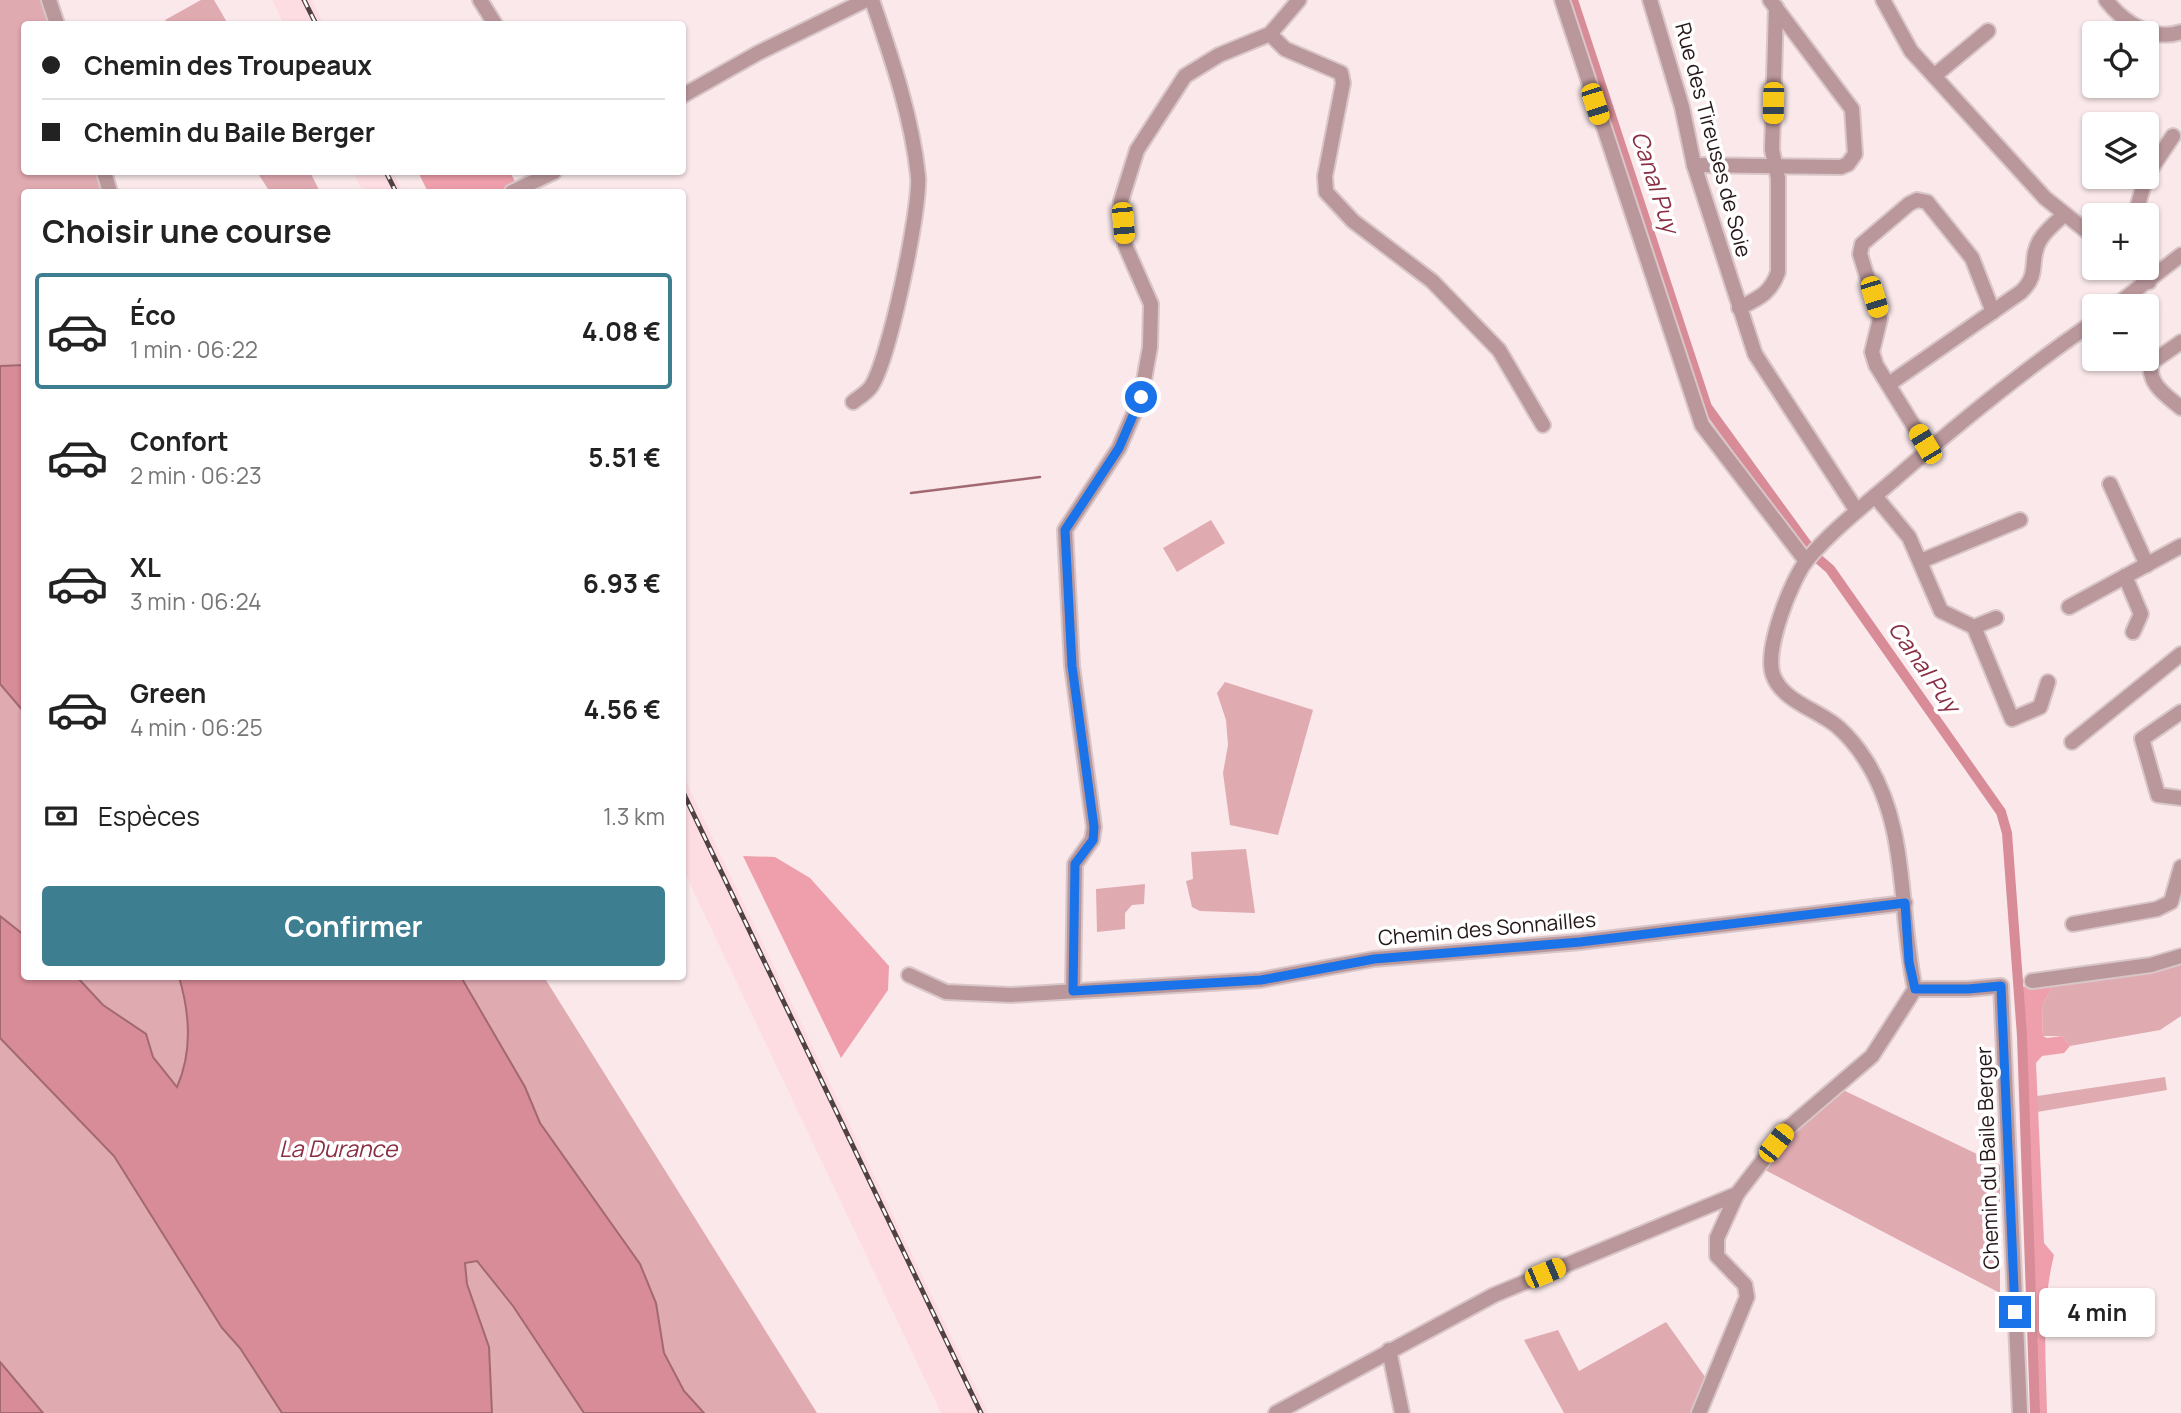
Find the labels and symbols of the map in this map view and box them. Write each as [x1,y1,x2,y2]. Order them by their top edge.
street label: Rue des Tireuses de Soie [1669,19,1759,260]
car [1579,81,1612,127]
car [1763,82,1784,124]
water label: Canal Puy [1624,127,1688,239]
car [1111,201,1136,245]
car [1858,274,1891,320]
route start [1125,381,1157,413]
car [1906,421,1945,467]
water label: Canal Puy [1882,614,1970,721]
street label: Chemin des Sonnailles [1377,905,1597,951]
street label: Chemin du Baile Berger [1969,1046,2005,1270]
car [1755,1120,1798,1166]
water label: La Durance [279,1132,399,1164]
car [1522,1255,1569,1291]
callout: 4 min [2039,1288,2155,1336]
route end [1999,1296,2031,1328]

